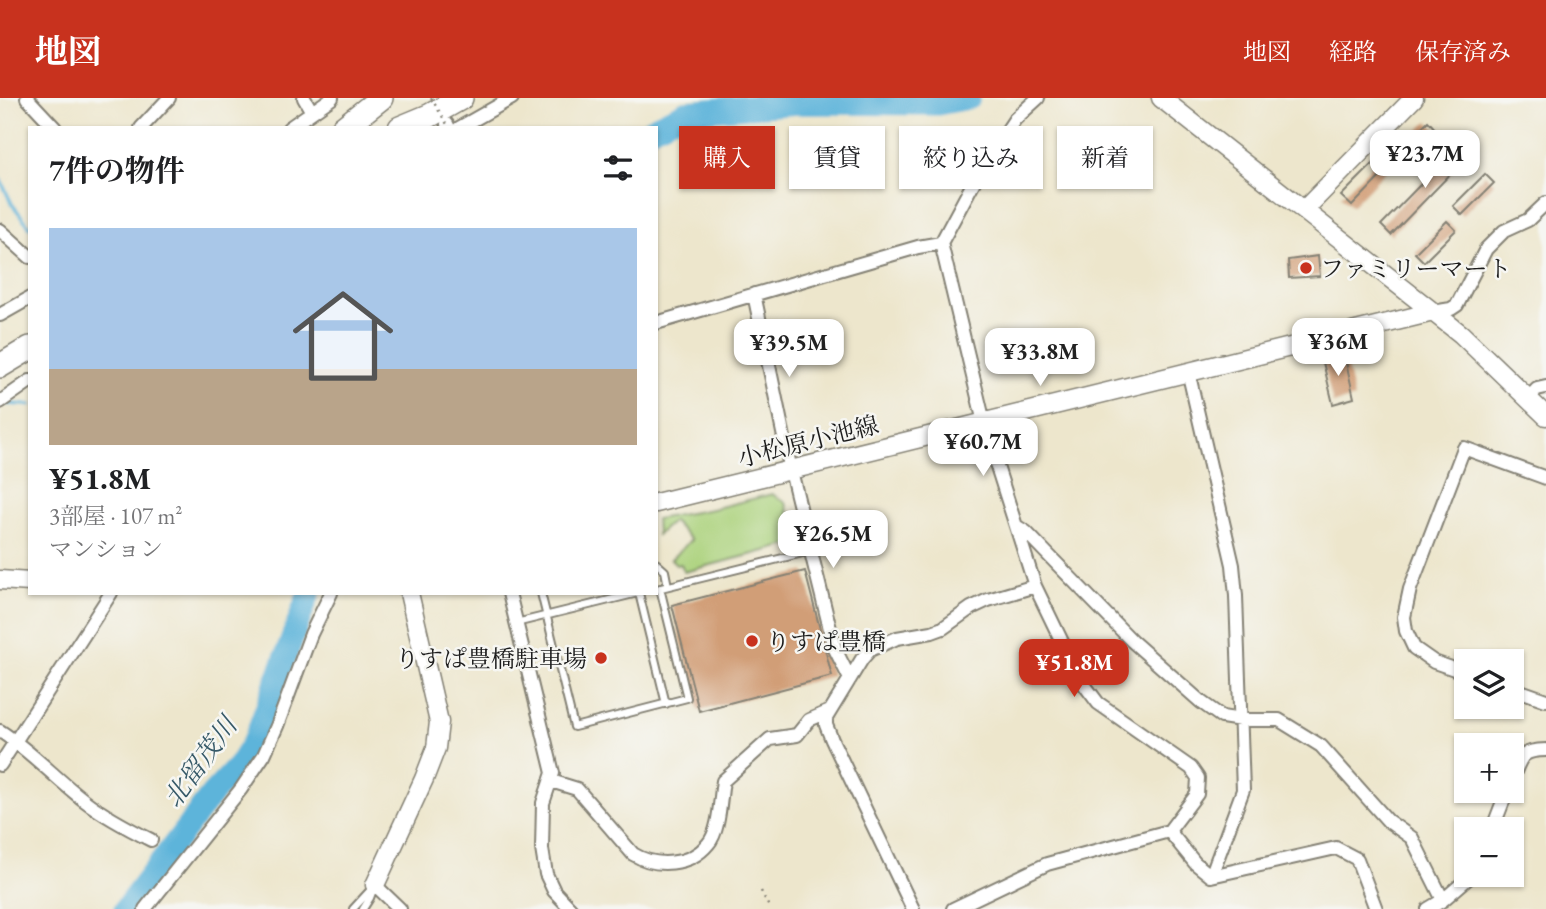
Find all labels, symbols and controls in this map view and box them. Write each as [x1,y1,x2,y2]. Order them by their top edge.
text: 地図 [35,30,101,73]
text: 地図 [1243,36,1291,67]
text: 経路 [1329,36,1377,67]
text: 保存済み [1415,36,1511,67]
chip: 購入 [679,126,775,189]
chip: 賃貸 [789,126,885,189]
chip: 絞り込み [899,126,1043,189]
chip: 新着 [1057,126,1153,189]
pin: ¥23.7M [1368,130,1482,190]
text: ¥23.7M [1386,138,1464,168]
icon: filters [599,149,637,187]
text: 7件の物件 [49,151,185,190]
place label: ファミリーマート [1320,253,1512,284]
marker: ファミリーマート [1298,260,1314,276]
icon: home [280,273,406,399]
pin: ¥36M [1297,318,1379,378]
pin: ¥39.5M [732,320,846,379]
text: ¥36M [1308,326,1368,356]
text: ¥39.5M [750,327,828,357]
pin: ¥33.8M [983,328,1097,388]
text: ¥33.8M [1001,336,1079,366]
street label: 小松原小池線 [734,409,882,473]
pin: ¥60.7M [926,418,1040,478]
text: ¥60.7M [944,426,1022,456]
text: ¥51.8M [49,459,151,498]
text: 3部屋 · 107 m² [49,501,182,531]
pin: ¥26.5M [776,510,890,570]
text: ¥26.5M [794,518,872,548]
text: マンション [49,534,163,564]
place label: りすぱ豊橋 [766,626,886,657]
marker: りすぱ豊橋 [744,633,760,649]
pin: ¥51.8M [1017,640,1131,699]
place label: りすぱ豊橋駐車場 [395,643,587,674]
text: ¥51.8M [1035,647,1113,677]
map controls [1454,649,1524,887]
button: layers [1454,649,1524,719]
marker: りすぱ豊橋駐車場 [593,650,609,666]
water label: 北留茂川 [156,708,246,814]
button: + [1454,733,1524,803]
button: − [1454,817,1524,887]

